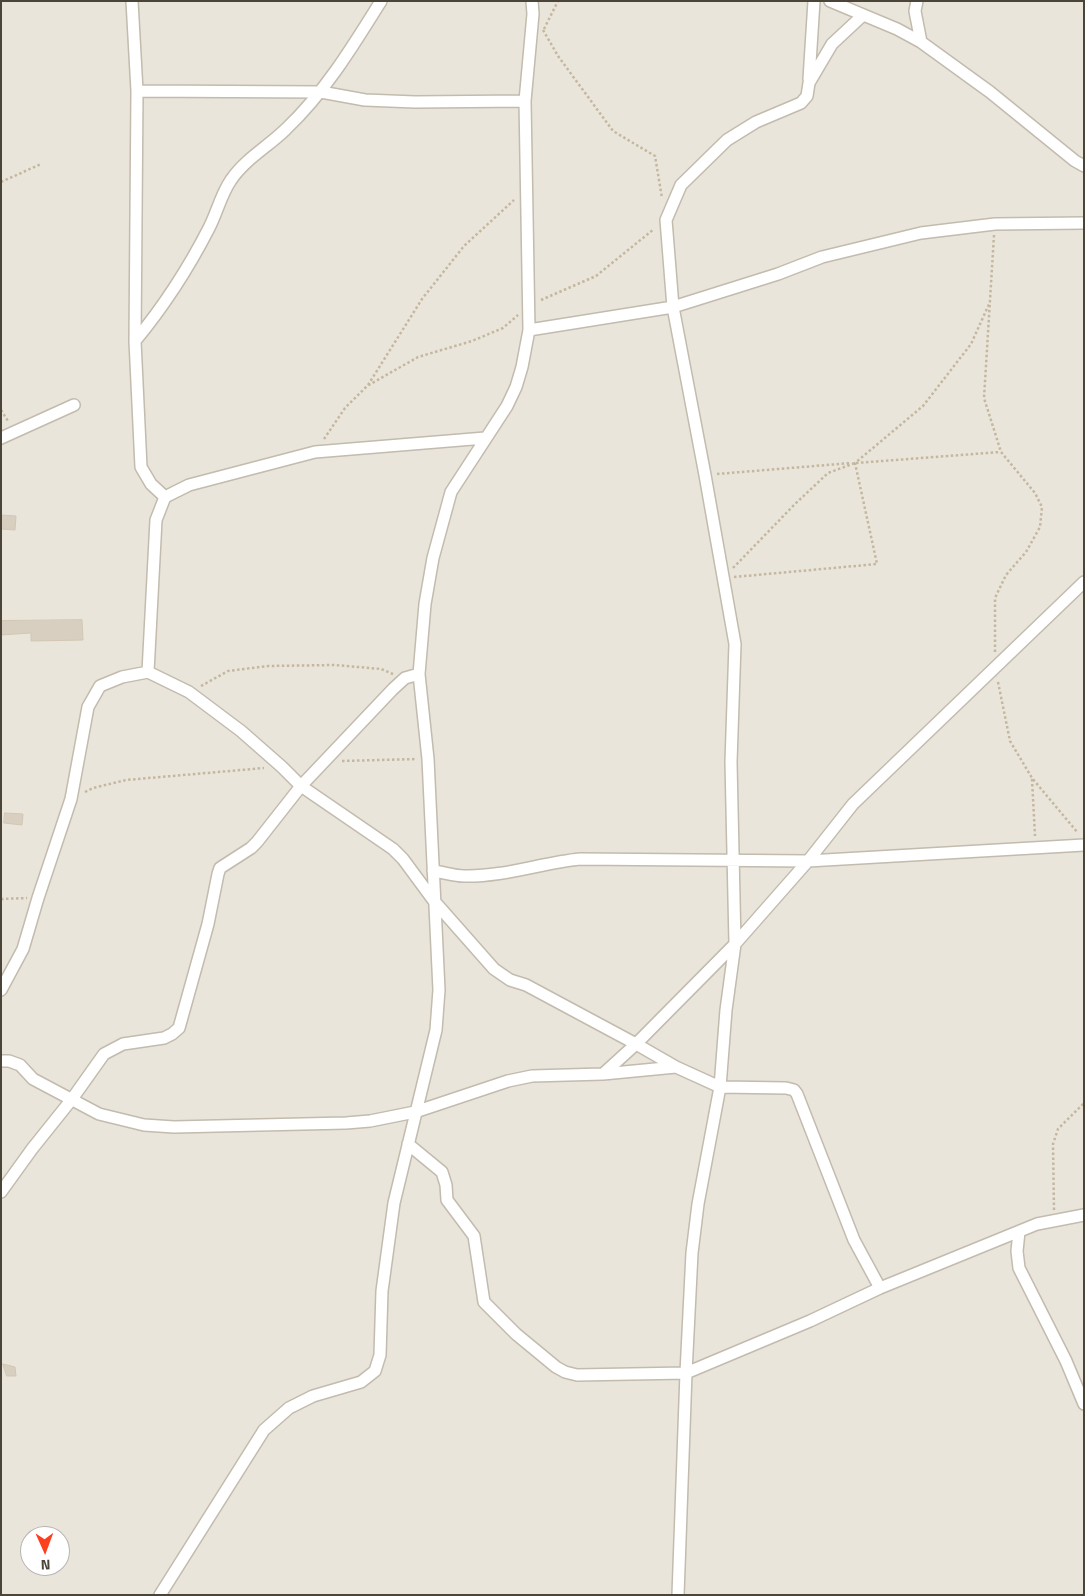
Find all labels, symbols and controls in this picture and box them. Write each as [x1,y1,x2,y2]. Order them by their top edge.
north arrow [20,1526,70,1576]
text: N [40,1555,51,1576]

